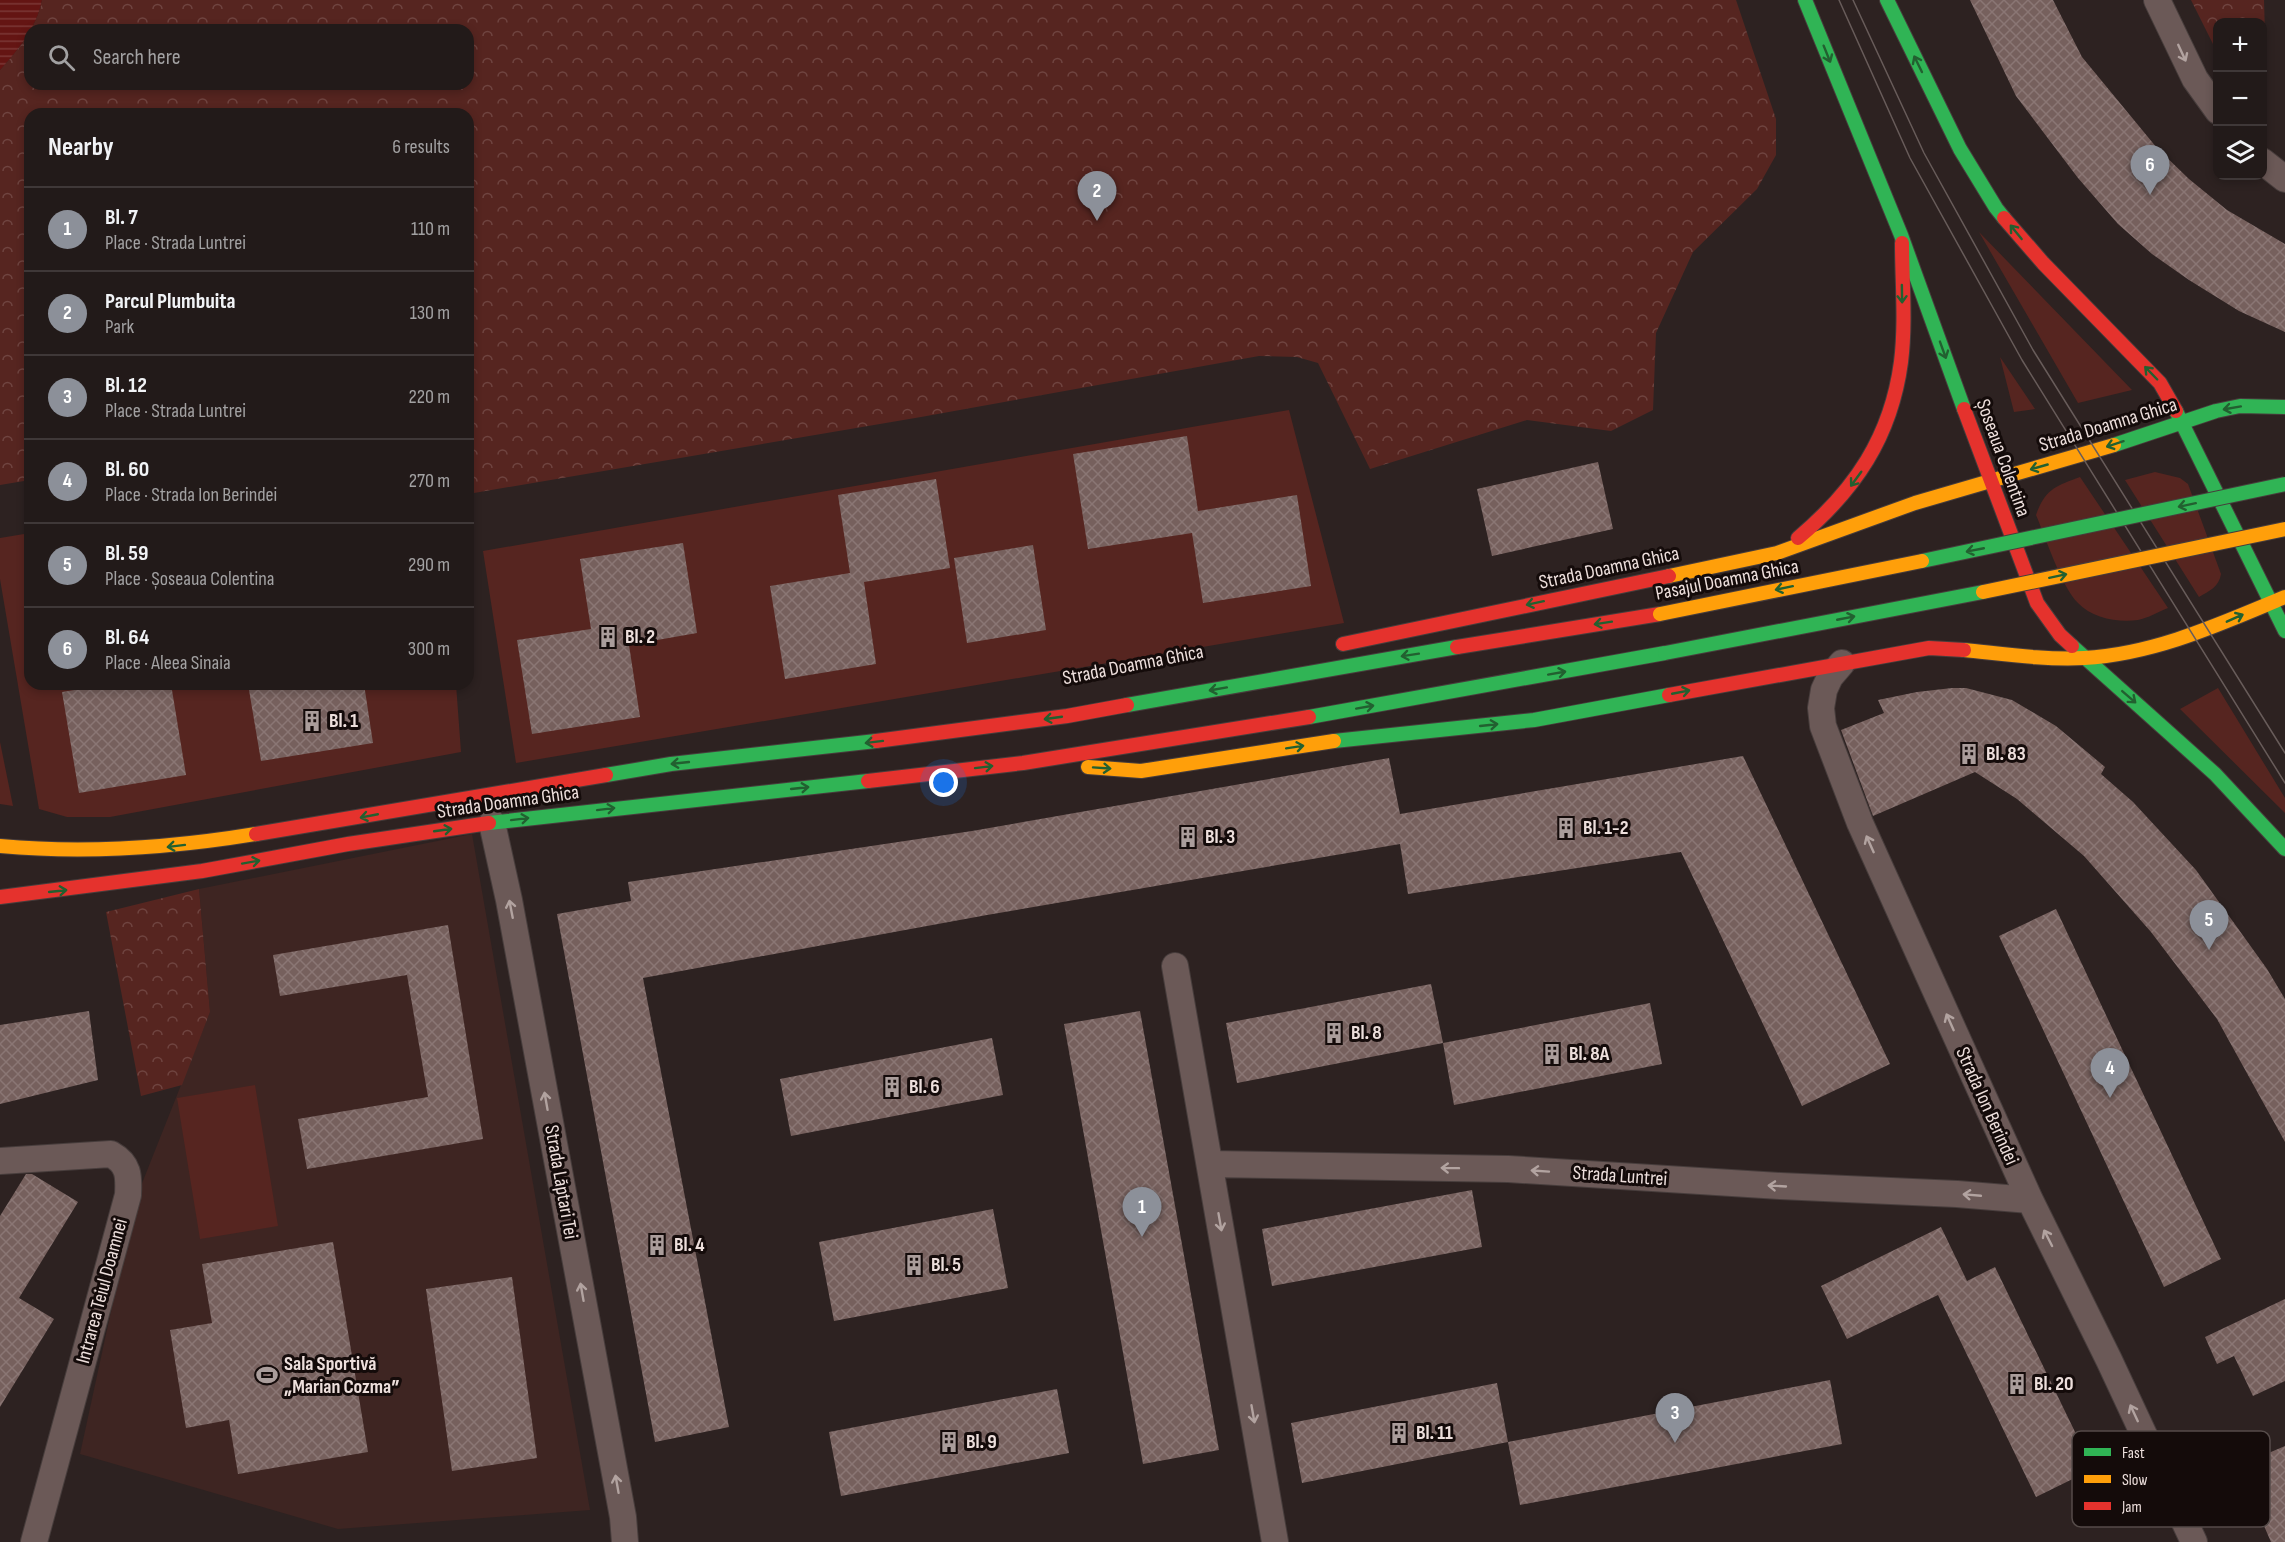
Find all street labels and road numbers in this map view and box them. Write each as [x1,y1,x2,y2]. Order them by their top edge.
street label: Strada Doamna Ghica [2036,393,2180,457]
street label: Șoseaua Colentina [1971,396,2035,520]
street label: Strada Doamna Ghica [1537,541,1681,595]
street label: Pasajul Doamna Ghica [1653,554,1801,606]
street label: Strada Doamna Ghica [1061,640,1205,690]
street label: Strada Doamna Ghica [436,780,580,824]
street label: Strada Ion Berindei [1950,1044,2024,1168]
street label: Strada Lăptari Tei [539,1123,583,1241]
street label: Strada Luntrei [1572,1161,1668,1191]
street label: Intrarea Teiul Doamnei [71,1216,133,1366]

